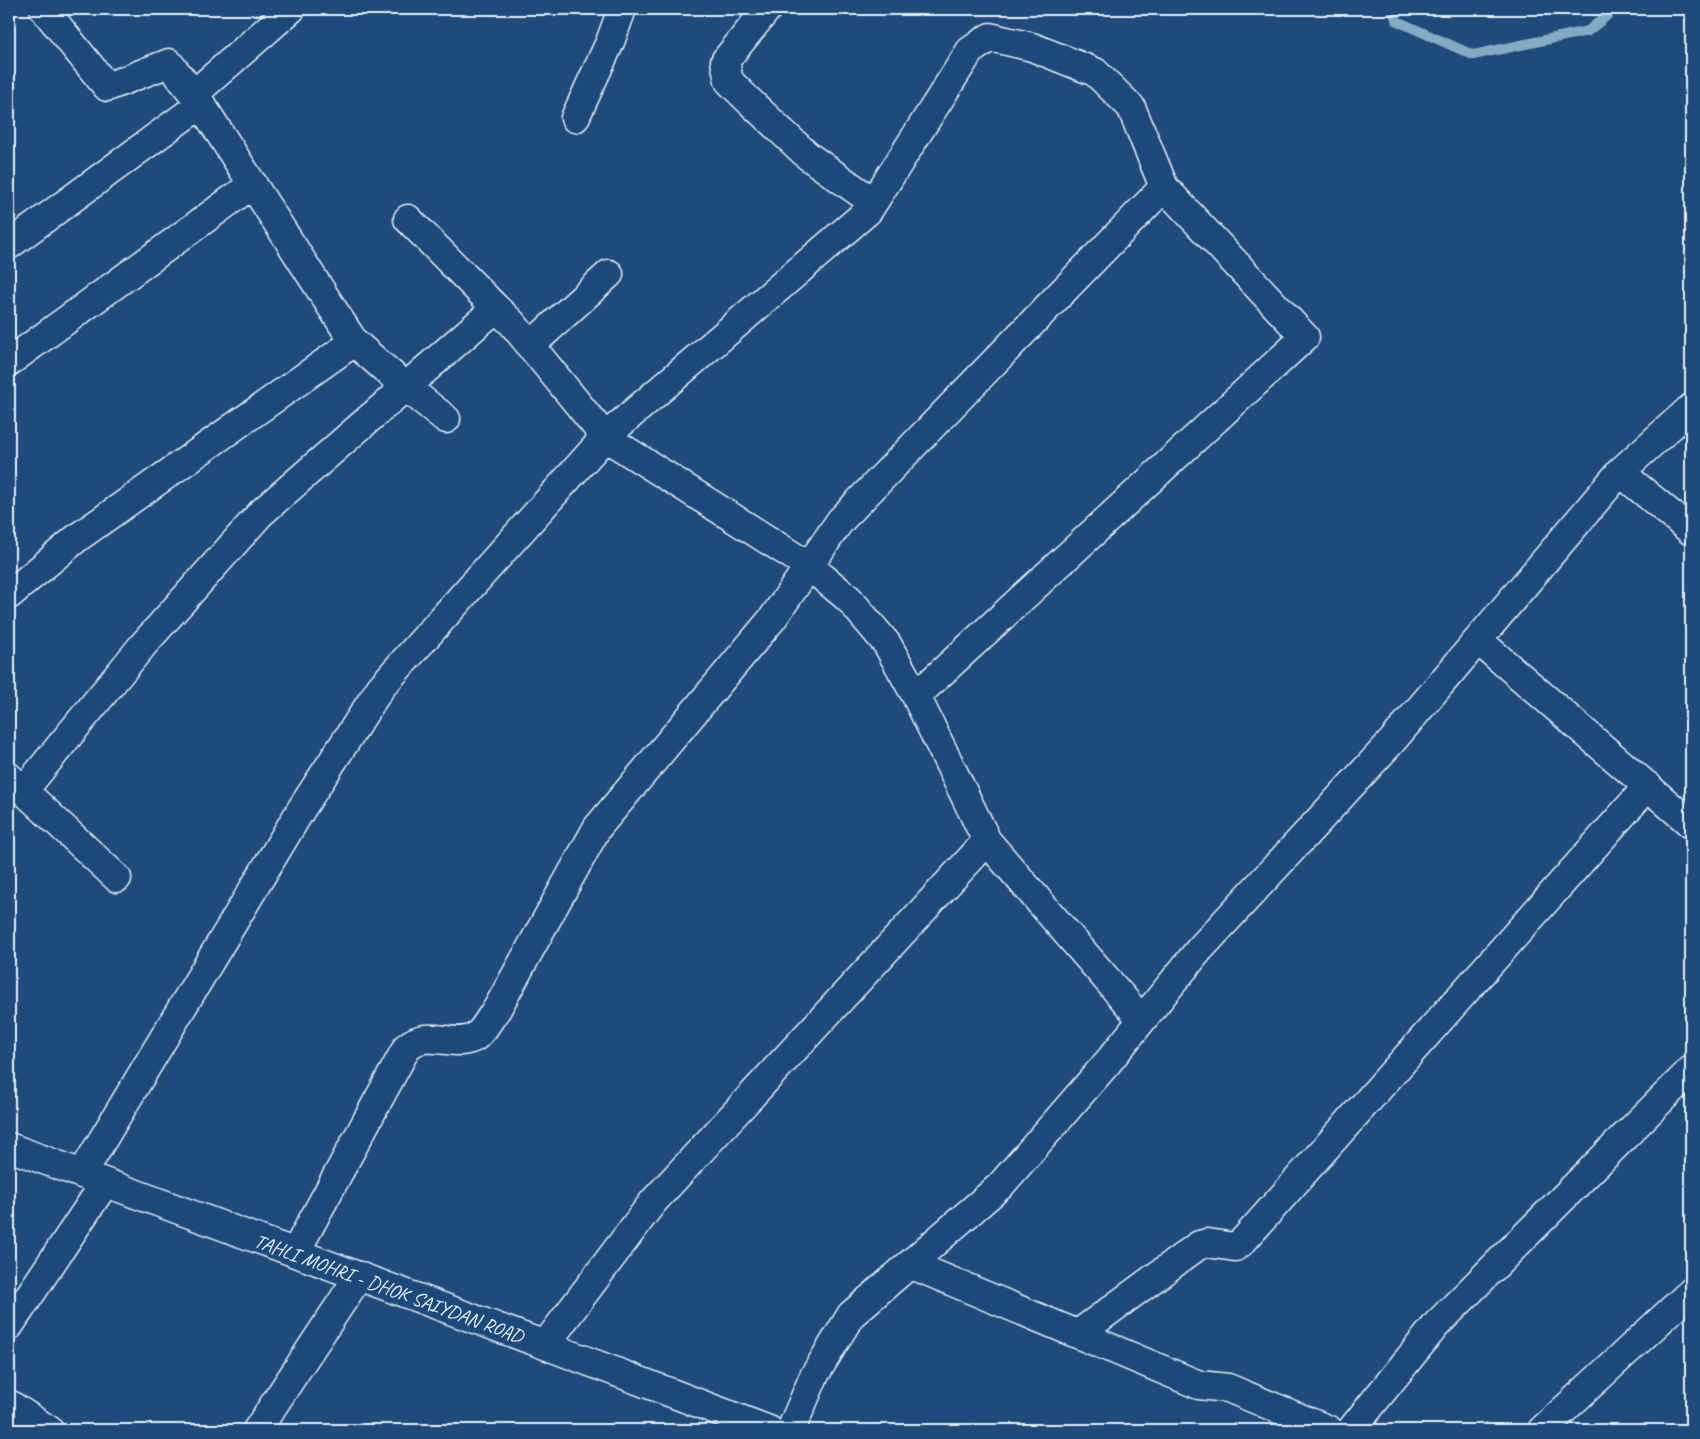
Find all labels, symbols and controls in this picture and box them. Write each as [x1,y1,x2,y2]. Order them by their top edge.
street label: TAHLI MOHRI - DHOK SAIYDAN ROAD [251,1228,529,1350]

